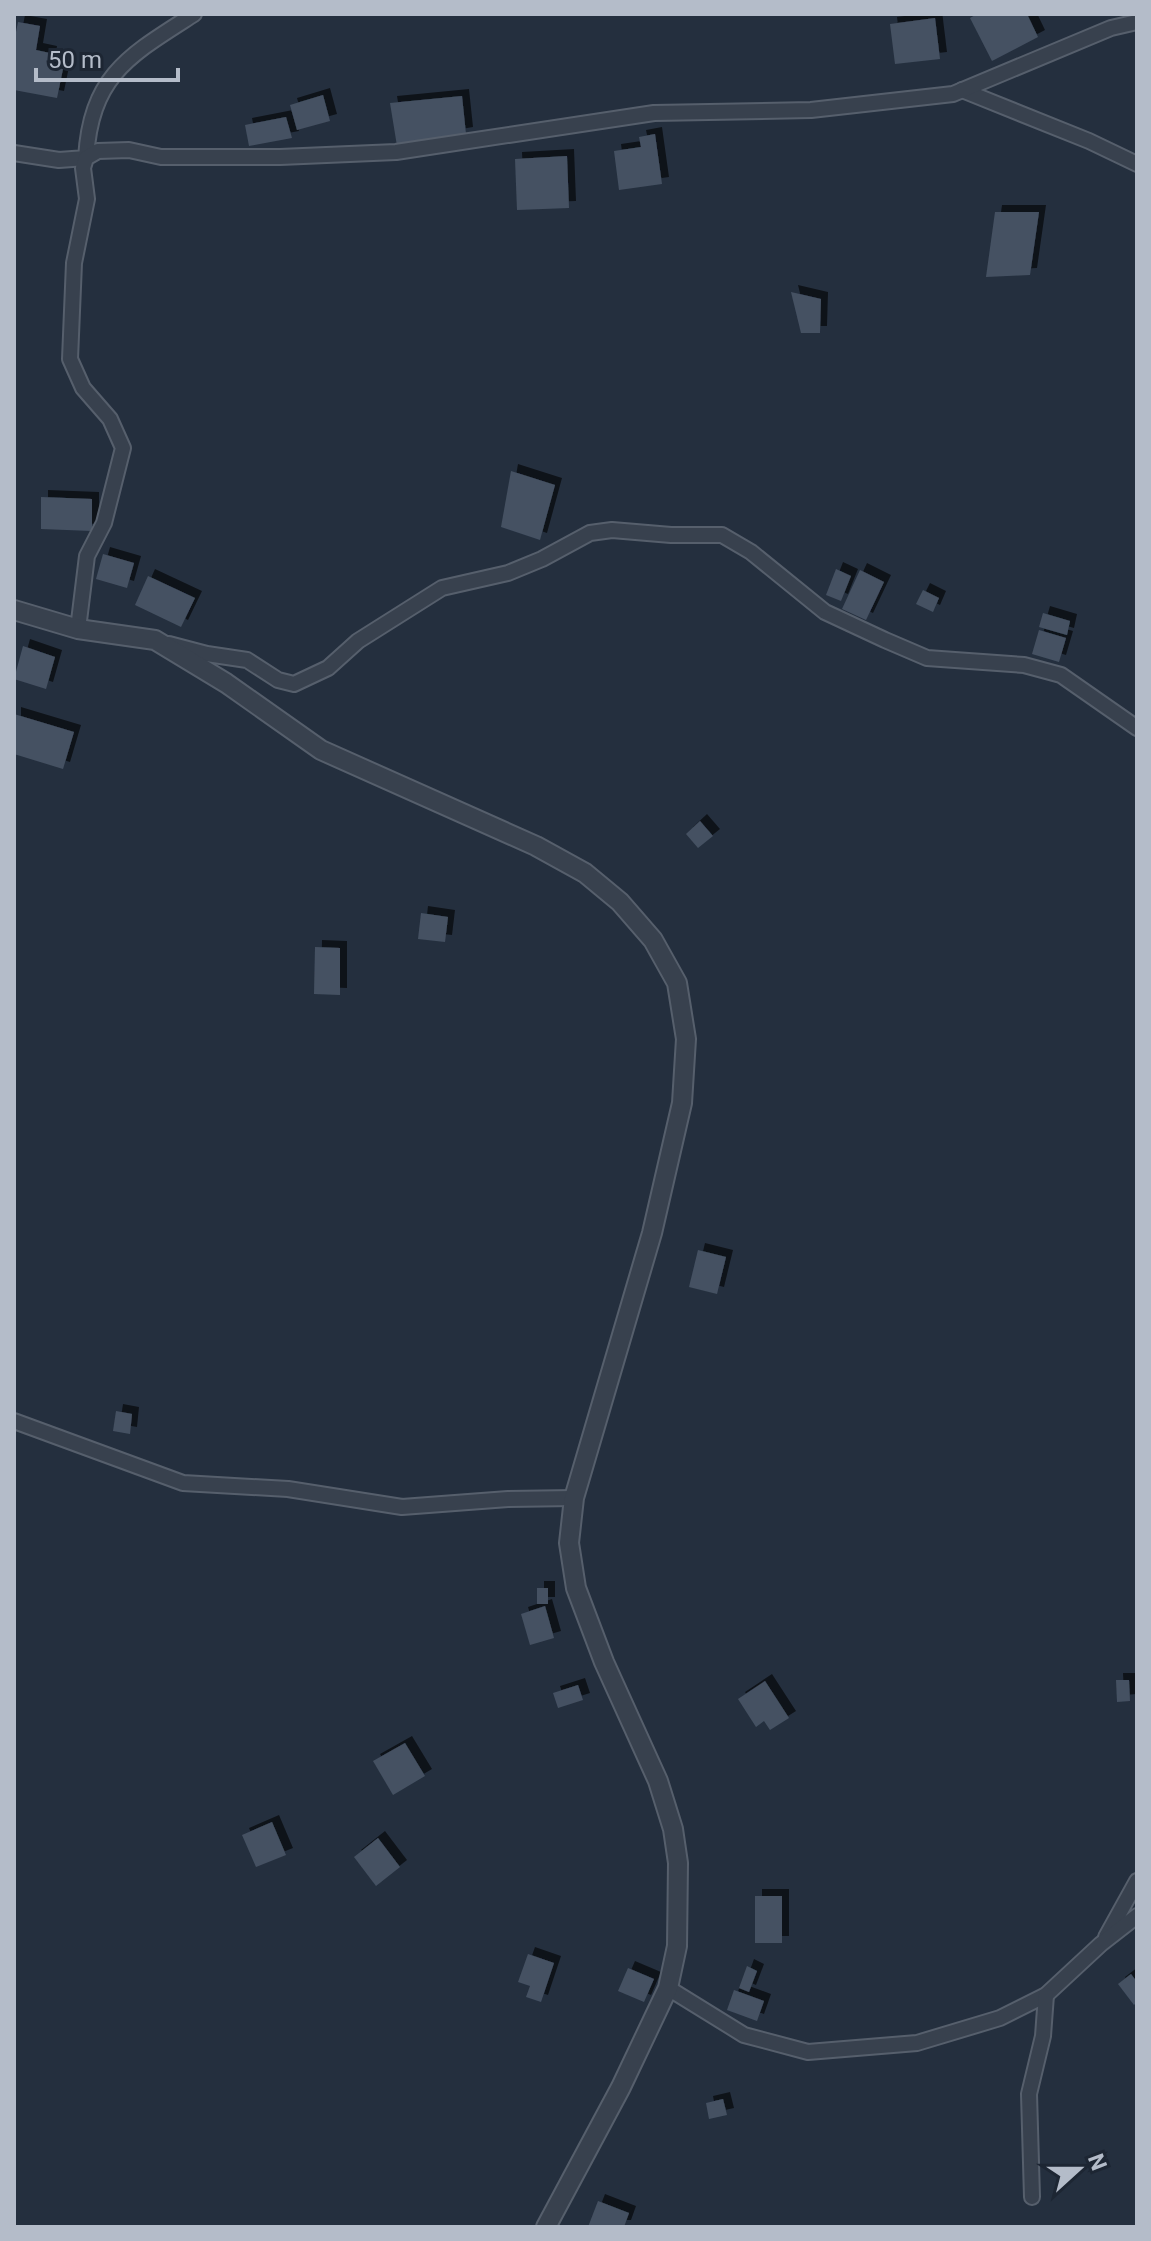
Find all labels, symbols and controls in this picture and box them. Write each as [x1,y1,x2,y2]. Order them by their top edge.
scale bar [36,32,178,82]
text: 50 m [48,46,102,74]
north arrow [1039,2129,1119,2209]
text: N [1083,2150,1112,2174]

